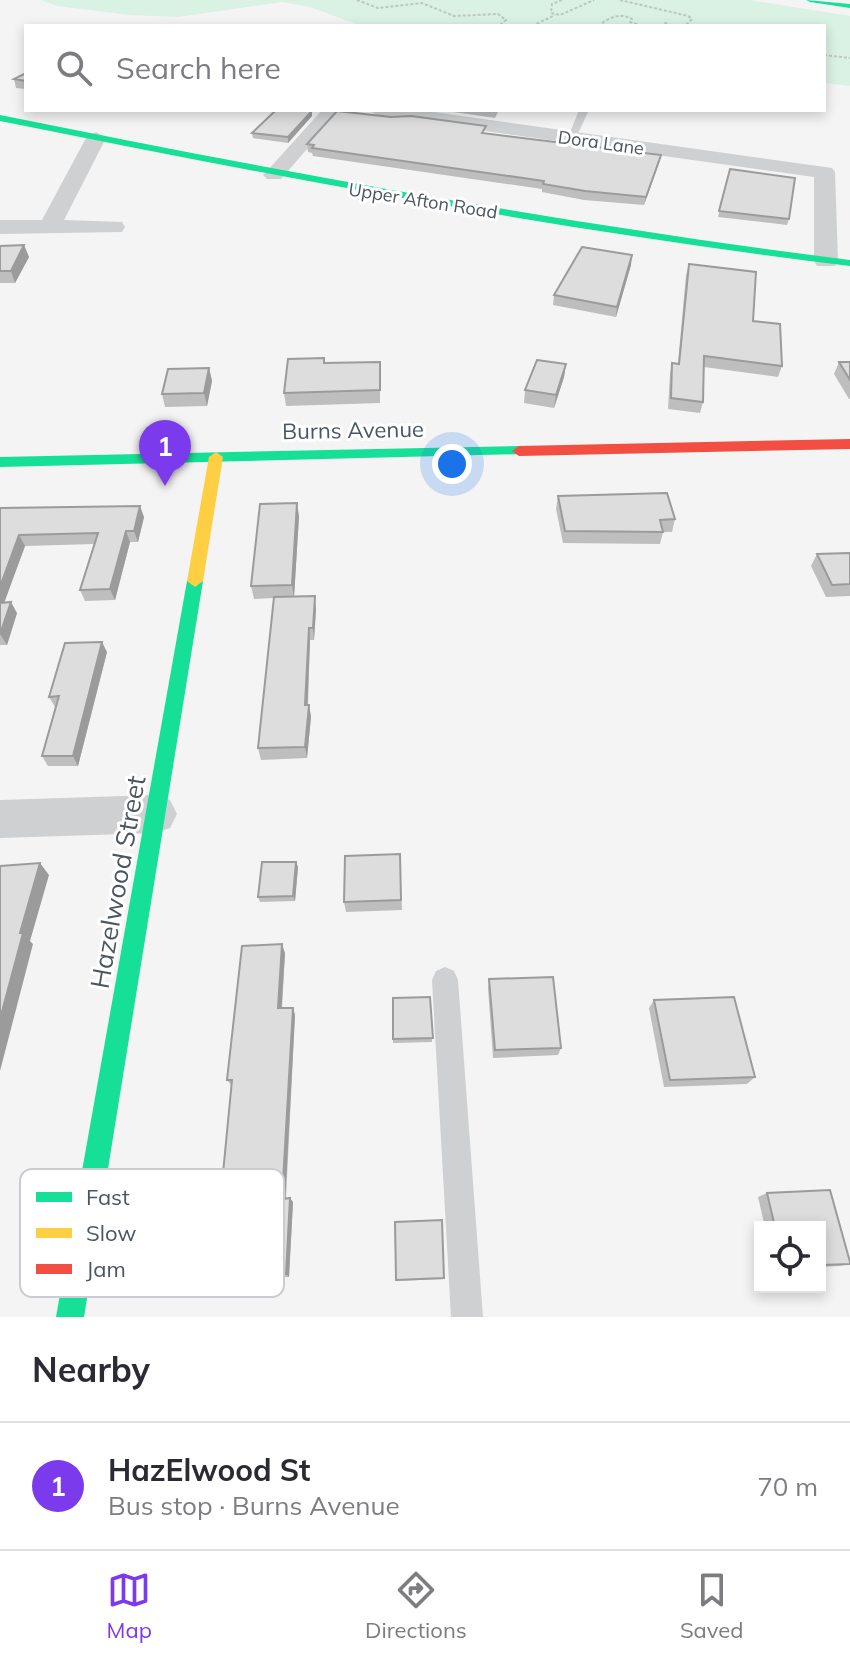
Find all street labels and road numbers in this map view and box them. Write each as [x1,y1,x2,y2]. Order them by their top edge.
street label: Dora Lane [557,125,646,160]
street label: Upper Afton Road [347,177,499,224]
street label: Burns Avenue [282,415,424,445]
street label: Hazelwood Street [83,773,152,991]

